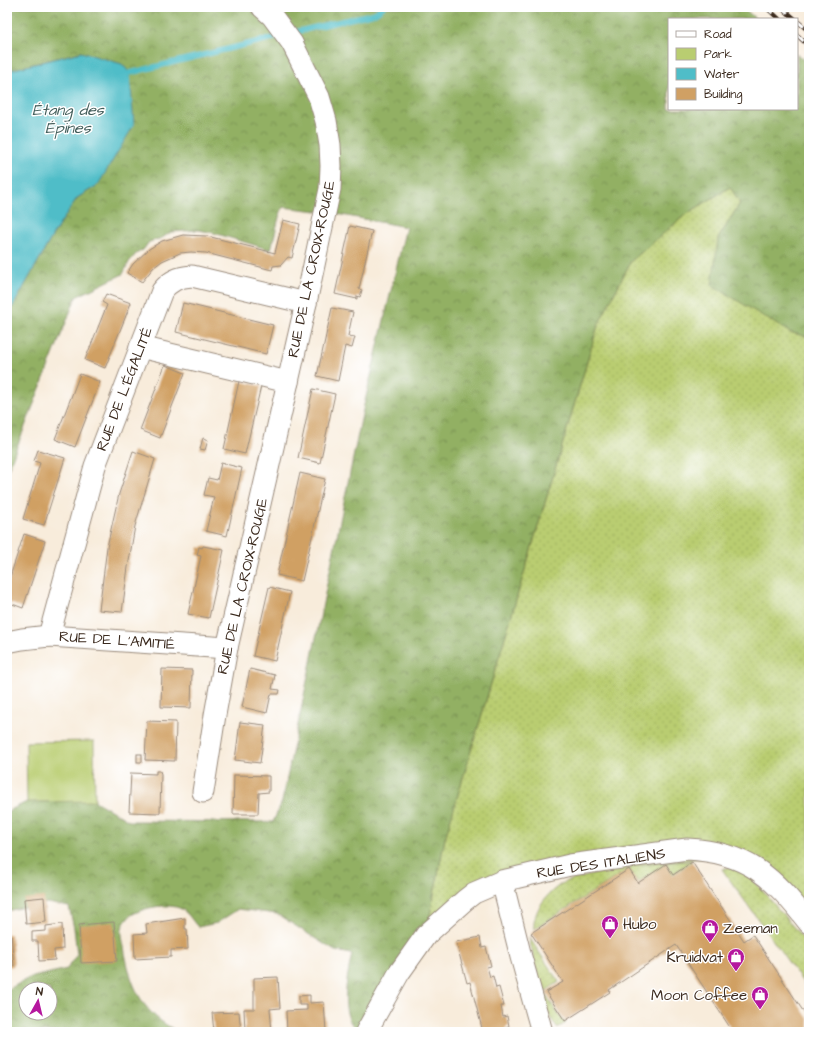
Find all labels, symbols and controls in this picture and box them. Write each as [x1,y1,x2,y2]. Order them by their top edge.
legend [668,18,798,110]
text: Road [704,26,732,43]
text: Park [704,46,732,63]
text: Water [704,66,740,83]
text: Building [704,86,742,104]
water label: Étang des Épines [32,99,105,139]
street label: RUE DE LA CROIX-ROUGE [282,179,341,359]
street label: RUE DE L'ÉGALITÉ [91,324,158,454]
street label: RUE DE LA CROIX-ROUGE [212,496,273,676]
street label: RUE DE L'AMITIÉ [58,626,176,655]
street label: RUE DES ITALIENS [535,843,667,884]
shop icon: Hubo [600,914,620,939]
place label: Hubo [623,914,657,935]
shop icon: Zeeman [700,918,720,943]
place label: Zeeman [723,918,778,939]
place label: Kruidvat [667,947,723,968]
shop icon: Kruidvat [726,947,746,972]
north arrow [18,981,58,1021]
text: N [35,984,44,1000]
place label: Moon Coffee [651,985,747,1006]
shop icon: Moon Coffee [750,985,770,1010]

